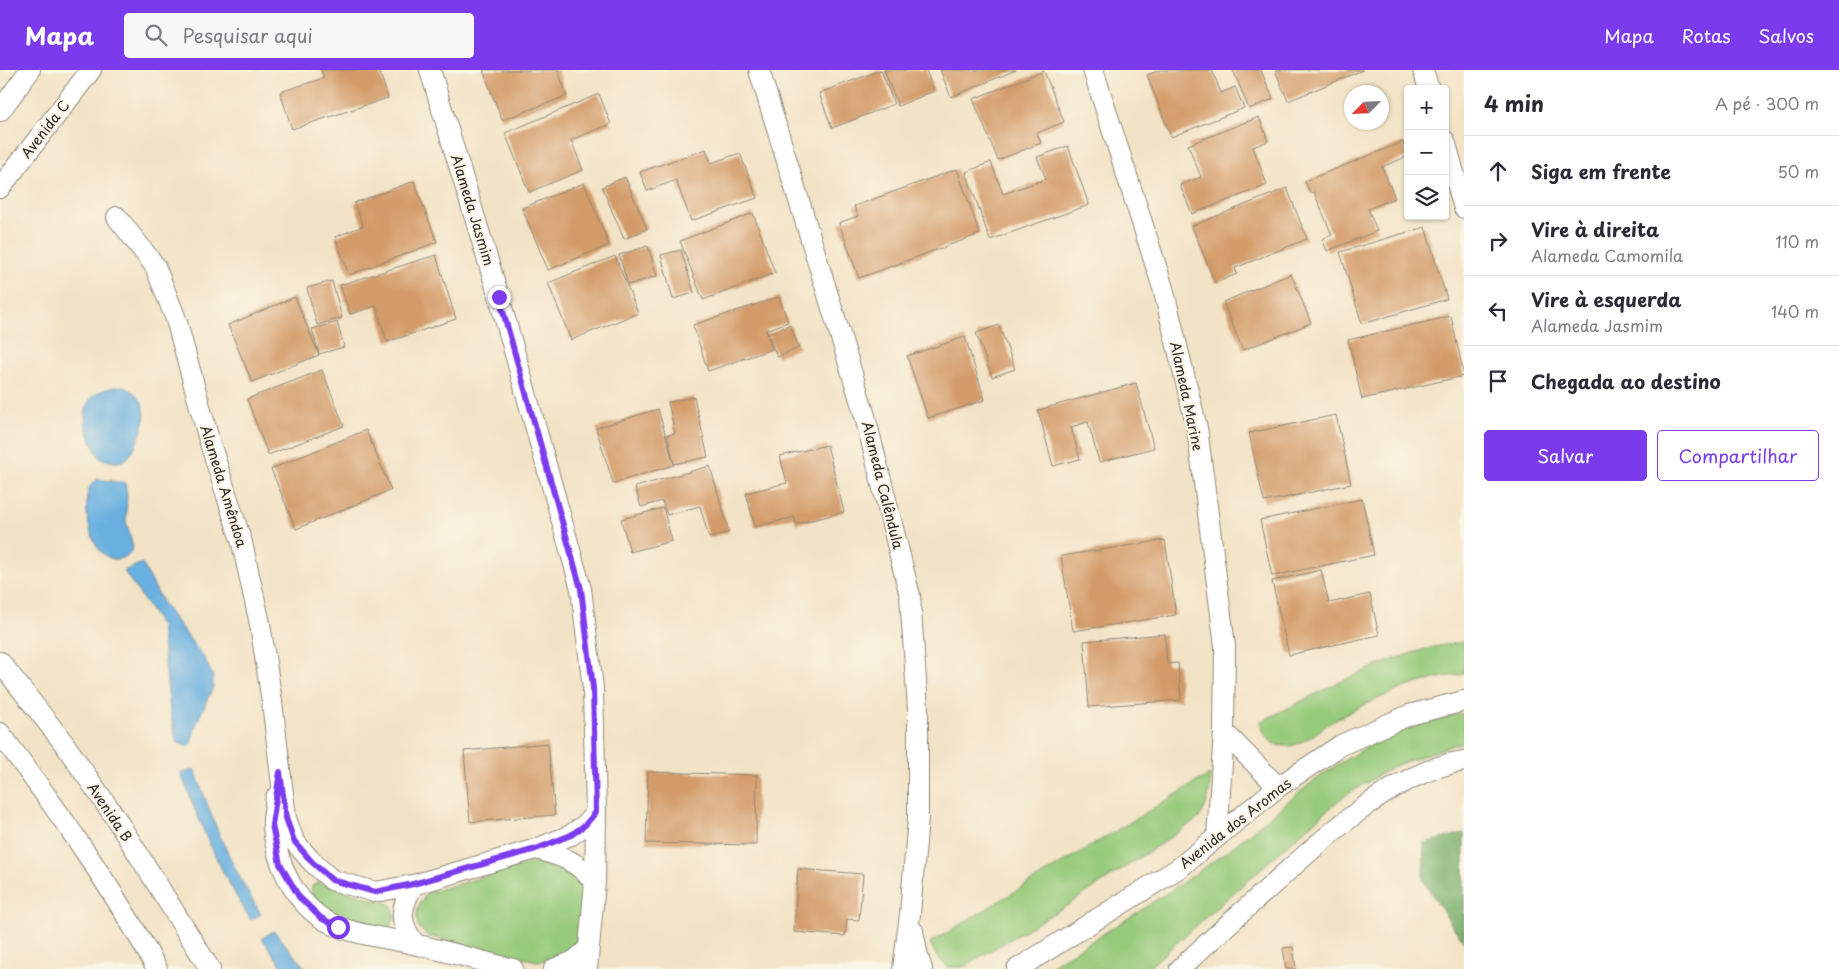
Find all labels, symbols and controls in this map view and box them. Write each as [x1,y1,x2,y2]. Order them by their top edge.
search box [124,13,474,58]
text: Mapa [25,17,94,53]
icon: search [142,21,170,49]
text: Pesquisar aqui [182,21,313,49]
text: Mapa [1604,22,1654,49]
text: Rotas [1682,22,1731,49]
text: Salvos [1759,22,1814,49]
north arrow [1344,85,1389,130]
map controls [1404,85,1449,220]
button: + [1404,85,1449,130]
text: 4 min [1484,87,1544,119]
text: A pé · 300 m [1715,91,1819,115]
street label: Avenida C [16,96,74,162]
button: − [1404,130,1449,175]
street label: Alameda Jasmim [446,152,500,268]
icon: ahead [1484,157,1512,185]
text: Siga em frente [1531,157,1671,185]
text: 50 m [1778,159,1819,183]
button: layers [1404,175,1449,220]
text: Vire à direita [1531,215,1659,243]
icon: right [1484,227,1512,255]
text: 110 m [1776,229,1819,253]
text: Alameda Camomila [1531,243,1683,267]
text: Vire à esquerda [1531,285,1682,313]
route end [488,286,511,309]
icon: left [1484,297,1512,325]
text: 140 m [1771,299,1819,323]
text: Alameda Jasmim [1531,313,1663,337]
street label: Alameda Marine [1165,339,1209,453]
icon: arrive [1484,367,1512,395]
text: Chegada ao destino [1531,367,1721,395]
street label: Alameda Calêndula [857,419,909,551]
street label: Alameda Amêndoa [195,422,253,550]
button: Salvar [1484,430,1647,481]
button: Compartilhar [1657,430,1819,481]
street label: Avenida dos Aromas [1175,773,1295,873]
street label: Avenida B [83,778,137,846]
route start [327,916,350,939]

